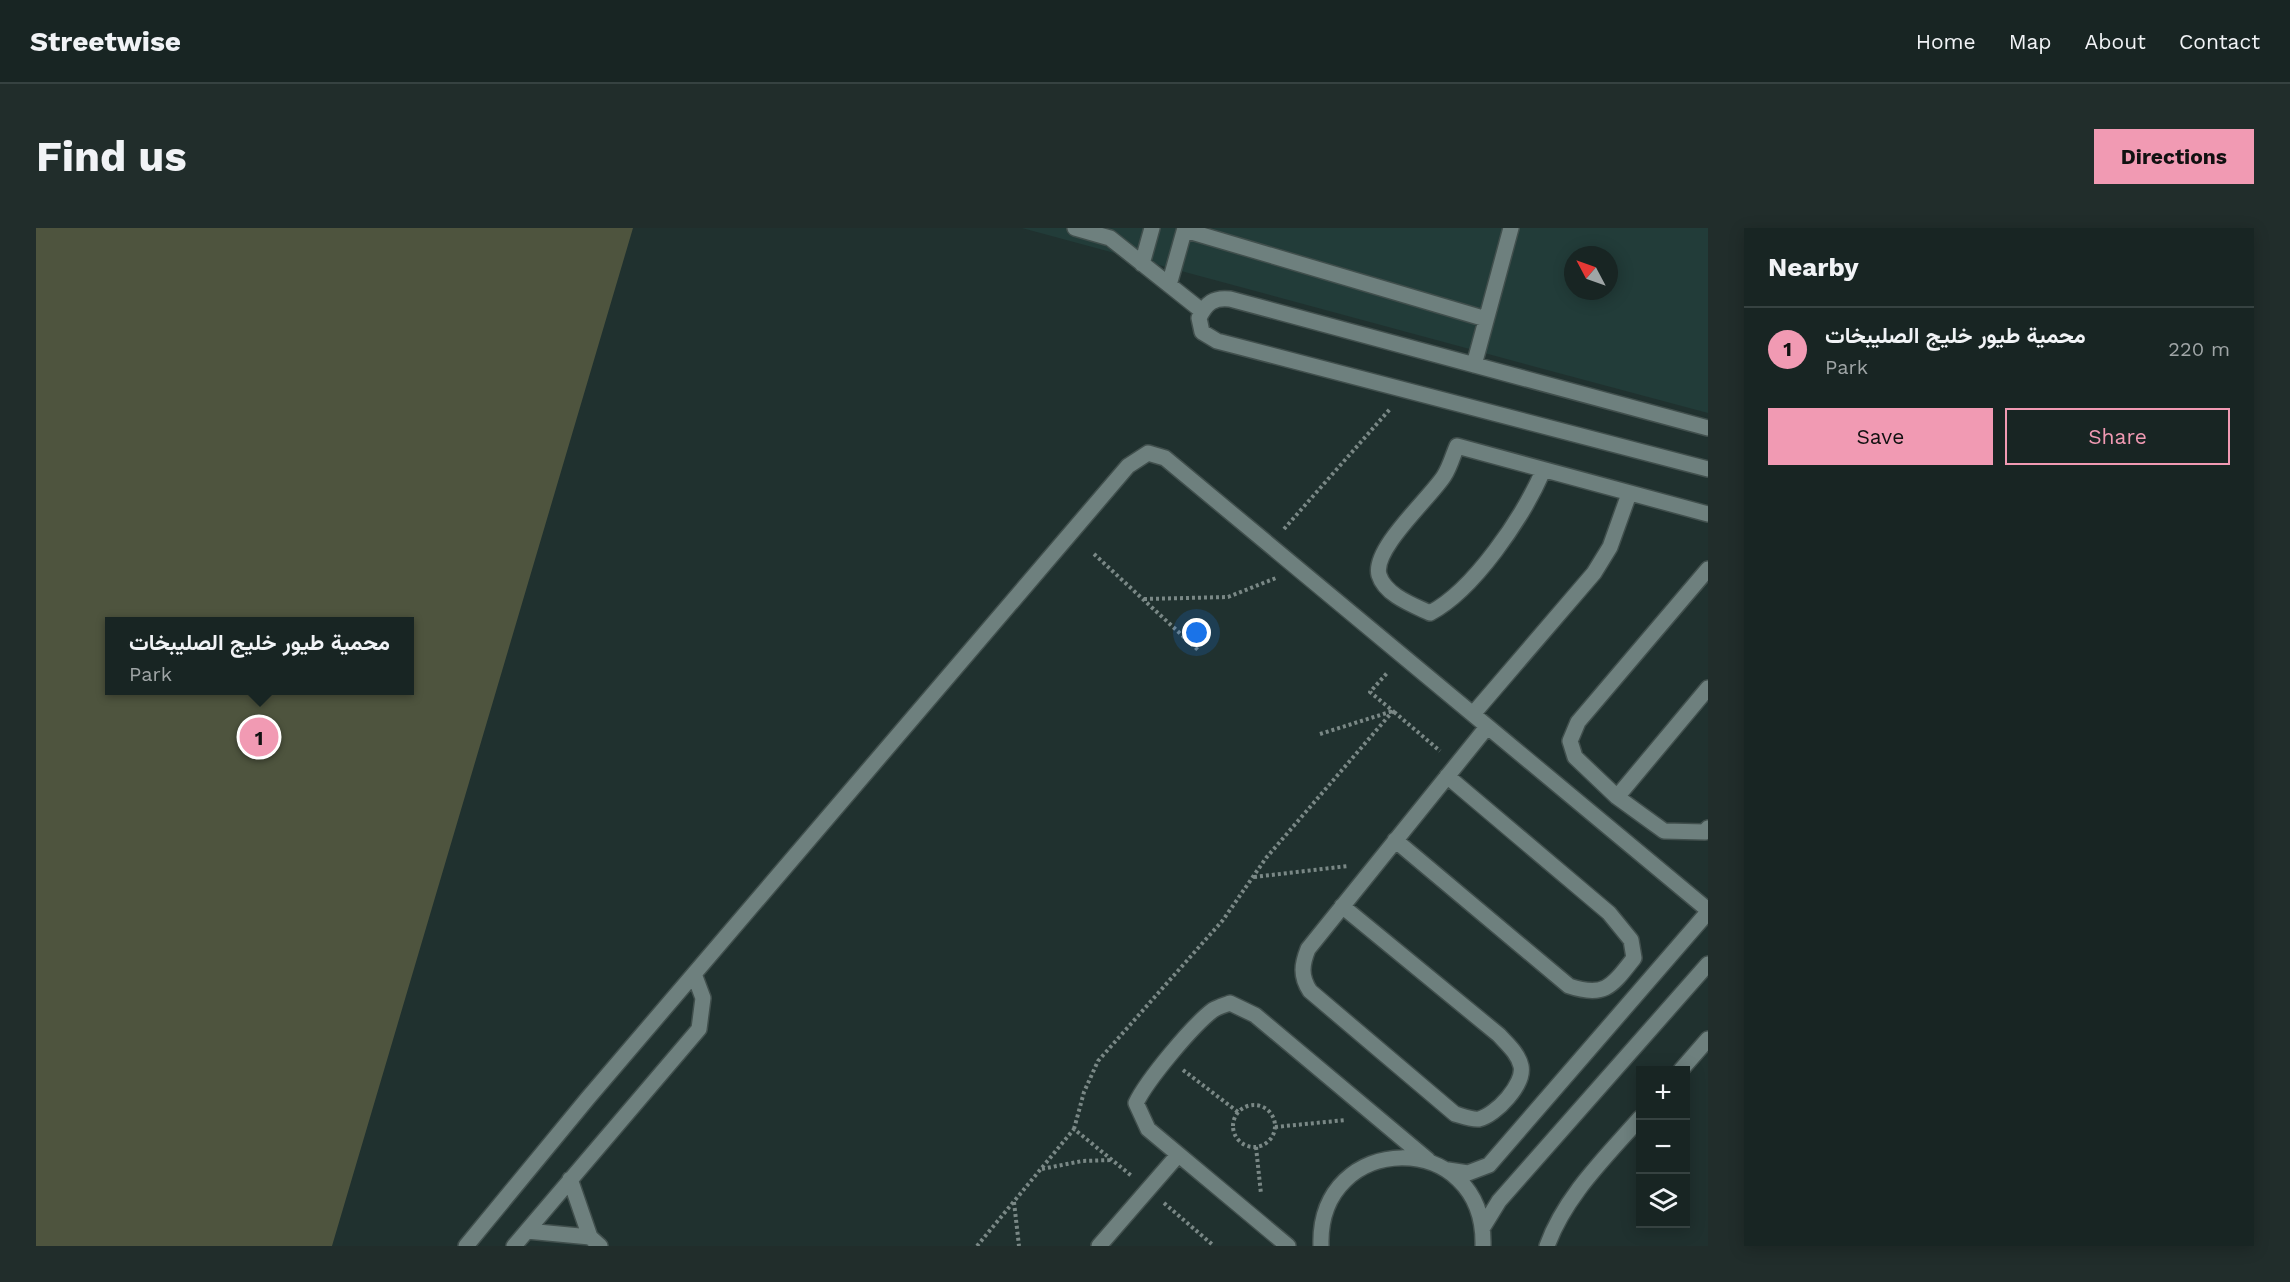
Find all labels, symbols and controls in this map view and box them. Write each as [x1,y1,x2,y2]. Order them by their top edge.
text: Streetwise [30,25,181,58]
text: Home [1916,29,1976,54]
text: Map [2009,29,2052,54]
text: About [2085,29,2146,54]
text: Contact [2179,29,2260,54]
button: Directions [2094,129,2254,184]
text: Find us [36,132,187,181]
north arrow [1564,246,1618,300]
text: Nearby [1768,252,1859,282]
text: محمية طيور خليج الصليبخات [1825,323,2086,348]
text: 1 [1783,337,1792,361]
text: 220 m [2168,337,2230,361]
text: Park [1825,355,1868,379]
button: Save [1768,408,1993,465]
button: Share [2005,408,2230,465]
popup [105,617,414,695]
your location [1182,618,1211,647]
text: محمية طيور خليج الصليبخات [129,630,390,655]
text: Park [129,662,172,686]
pin: 1 [240,714,278,760]
map controls [1636,1066,1690,1228]
button: + [1636,1066,1690,1120]
button: − [1636,1120,1690,1174]
button: layers [1636,1174,1690,1228]

